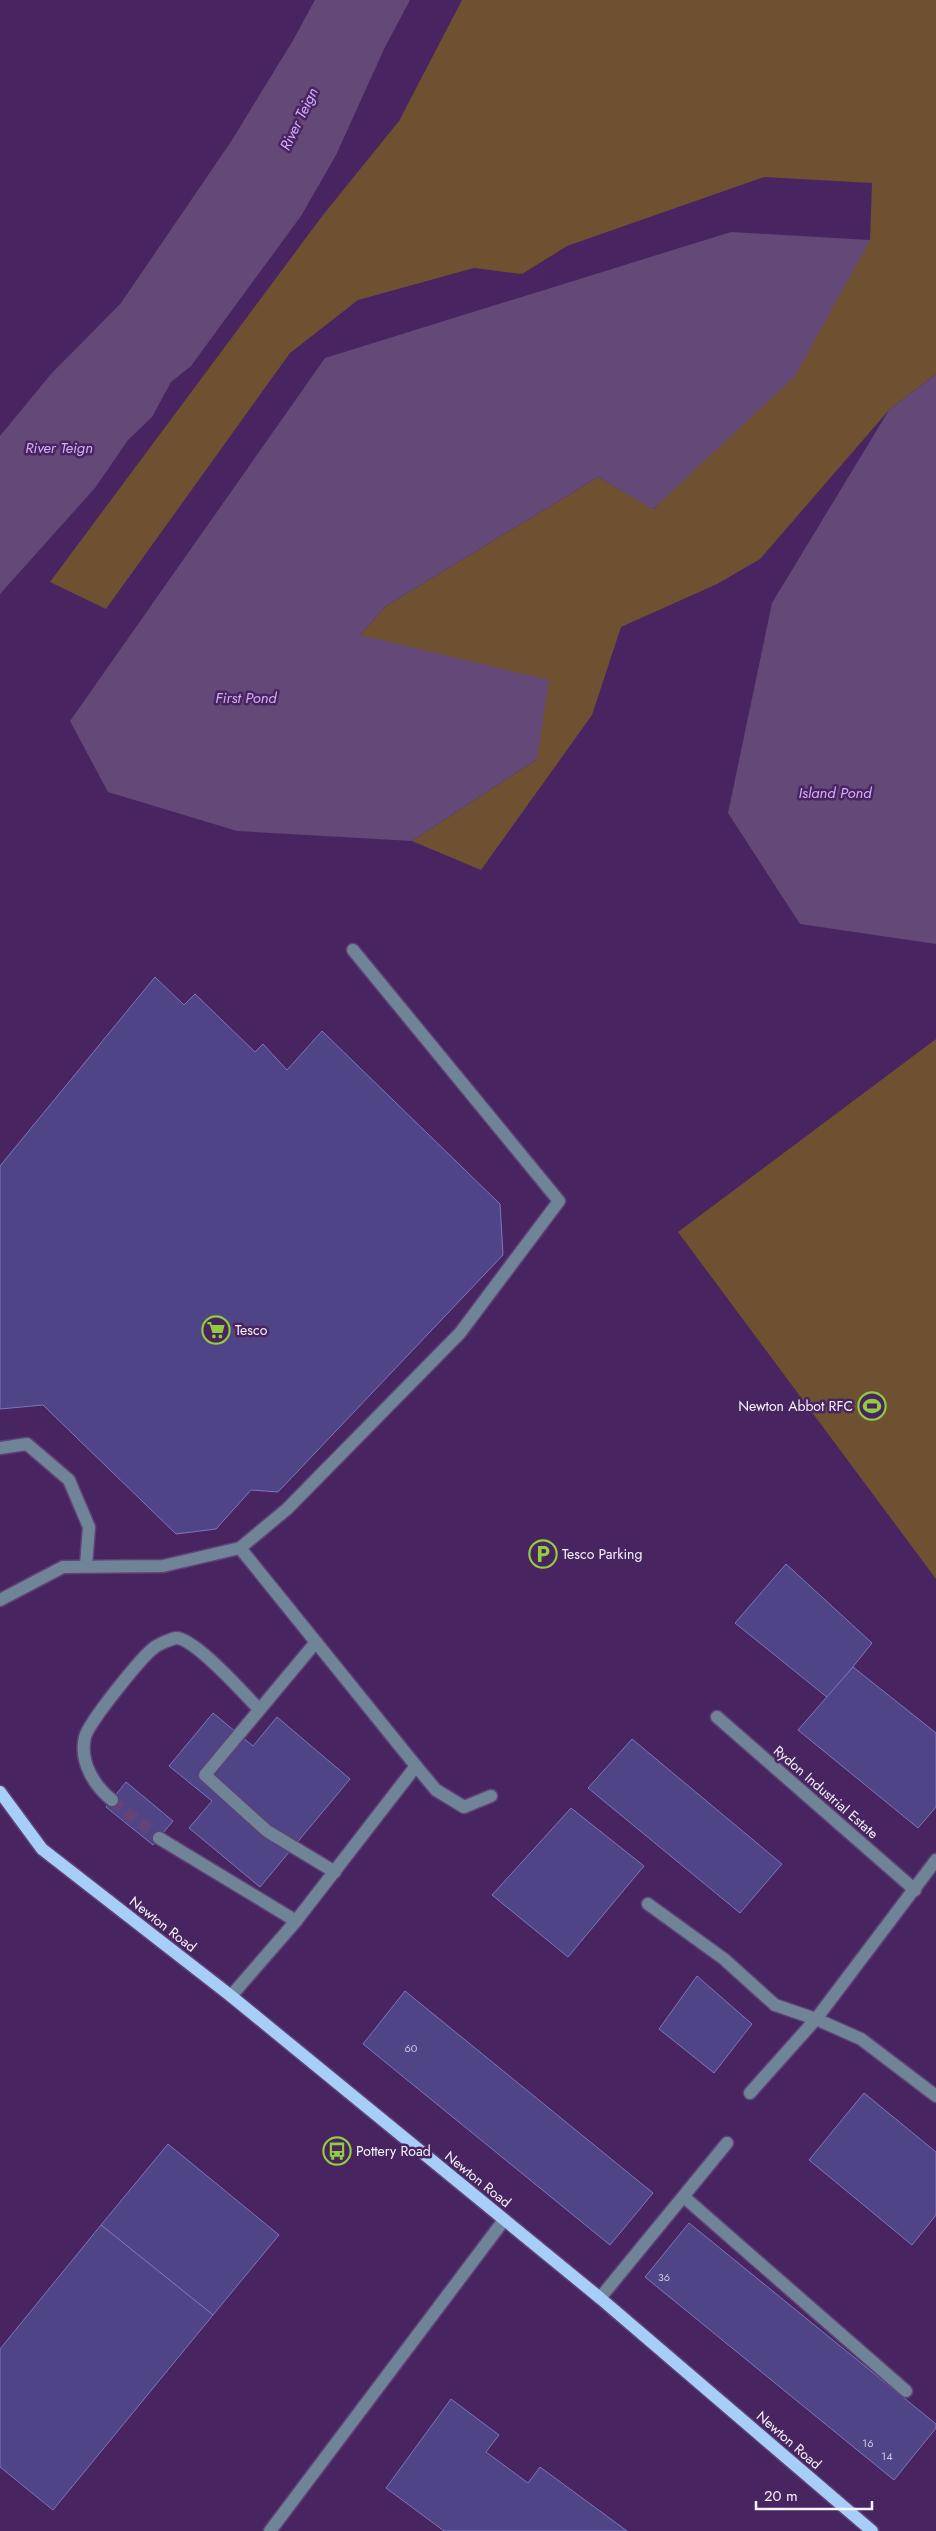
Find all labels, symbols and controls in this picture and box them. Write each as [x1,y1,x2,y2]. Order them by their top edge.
water label: River Teign [274,84,324,154]
water label: River Teign [25,437,93,459]
water label: First Pond [215,687,277,709]
water label: Island Pond [799,782,872,804]
supermarket icon: Tesco [201,1315,231,1345]
place label: Tesco [235,1320,268,1340]
sports icon: Newton Abbot RFC [857,1391,887,1421]
place label: Newton Abbot RFC [738,1396,853,1416]
parking icon: Tesco Parking [528,1539,558,1569]
place label: Tesco Parking [562,1544,642,1564]
street label: Rydon Industrial Estate [769,1741,883,1843]
street label: Newton Road [125,1891,201,1957]
house number: 60 [405,2040,418,2056]
bus stop icon: Pottery Road [322,2136,352,2166]
place label: Pottery Road [356,2141,431,2161]
street label: Newton Road [441,2146,515,2212]
house number: 36 [658,2269,670,2285]
street label: Newton Road [752,2406,826,2474]
house number: 16 [862,2435,874,2451]
house number: 14 [881,2448,893,2464]
scale bar [756,2478,872,2510]
text: 20 m [764,2485,798,2507]

